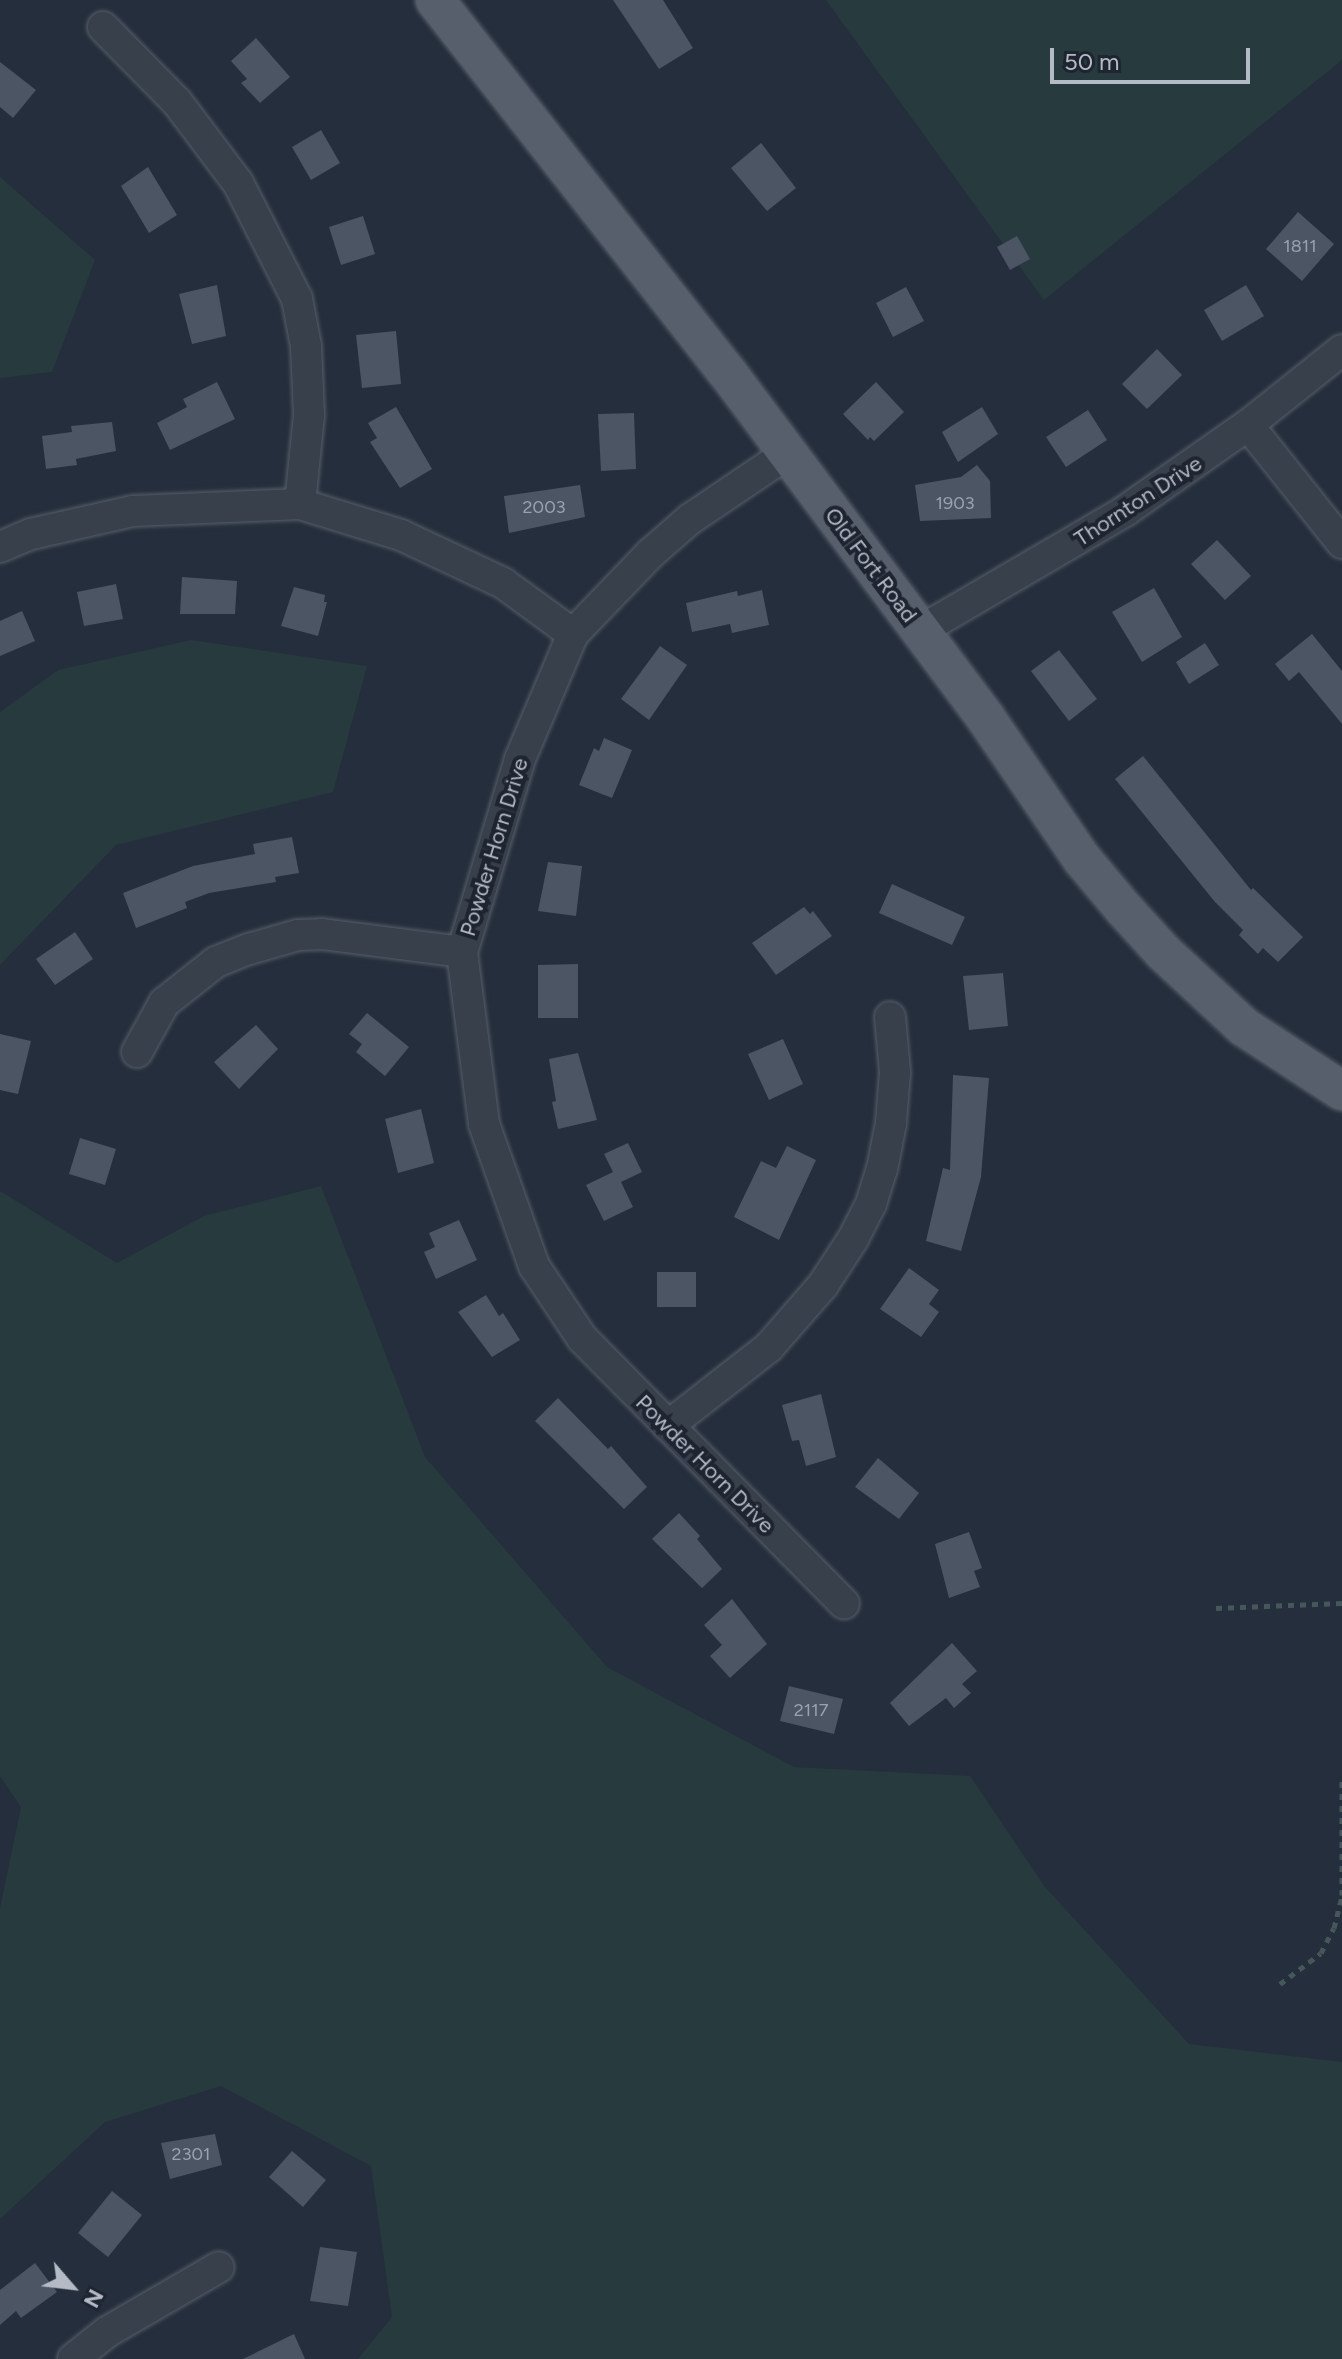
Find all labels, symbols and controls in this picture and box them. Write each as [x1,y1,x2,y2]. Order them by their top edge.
scale bar [1054,32,1254,82]
text: 50 m [1064,47,1120,76]
house number: 1811 [1283,235,1317,257]
street label: Thornton Drive [1069,450,1207,552]
house number: 1903 [936,492,974,514]
house number: 2003 [523,496,565,518]
street label: Old Fort Road [819,502,923,628]
street label: Powder Horn Drive [454,755,534,939]
street label: Powder Horn Drive [630,1389,780,1539]
house number: 2117 [794,1699,828,1721]
house number: 2301 [172,2143,210,2165]
north arrow [32,2247,112,2327]
text: N [78,2285,110,2312]

